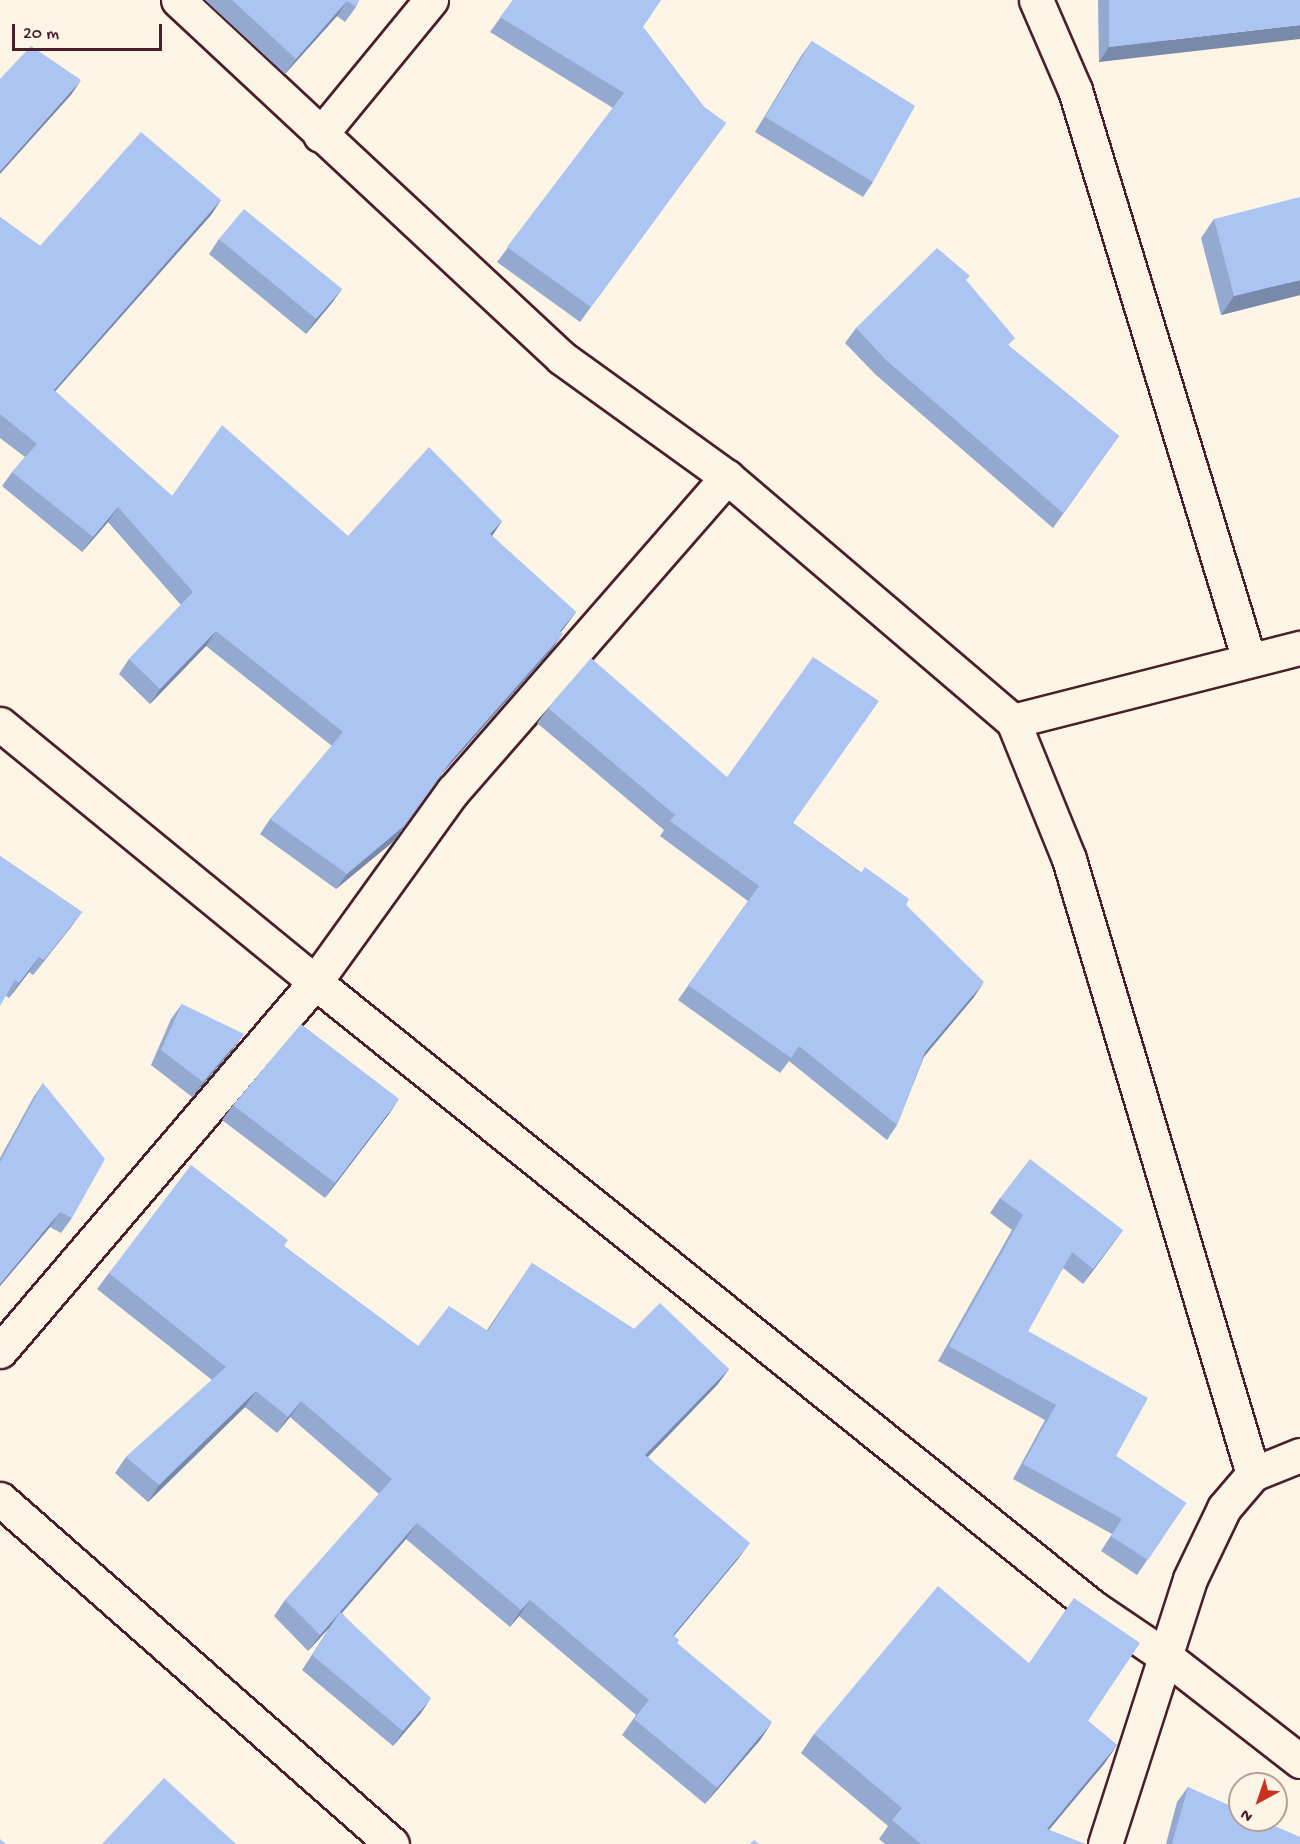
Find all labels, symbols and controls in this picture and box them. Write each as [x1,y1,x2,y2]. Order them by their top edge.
scale bar [15,12,165,50]
text: 20 m [23,24,59,45]
north arrow [1228,1772,1288,1832]
text: N [1237,1804,1258,1825]

